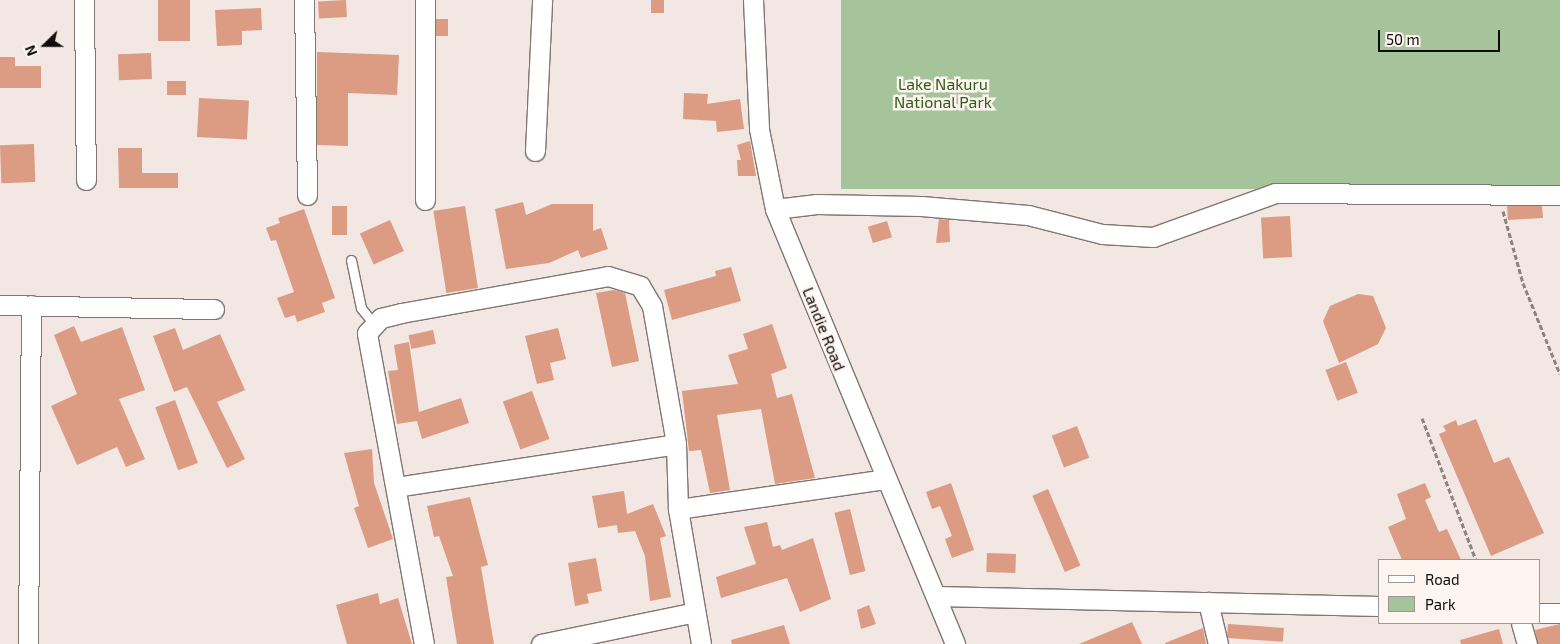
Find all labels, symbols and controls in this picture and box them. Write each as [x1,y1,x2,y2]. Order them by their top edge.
north arrow [20,20,70,70]
scale bar [1380,20,1502,52]
text: 50 m [1386,30,1420,48]
text: N [21,43,40,59]
park label: Lake Nakuru National Park [894,74,992,112]
street label: Landie Road [799,284,849,374]
legend [1378,559,1540,624]
text: Road [1425,570,1460,588]
text: Park [1425,595,1456,613]

